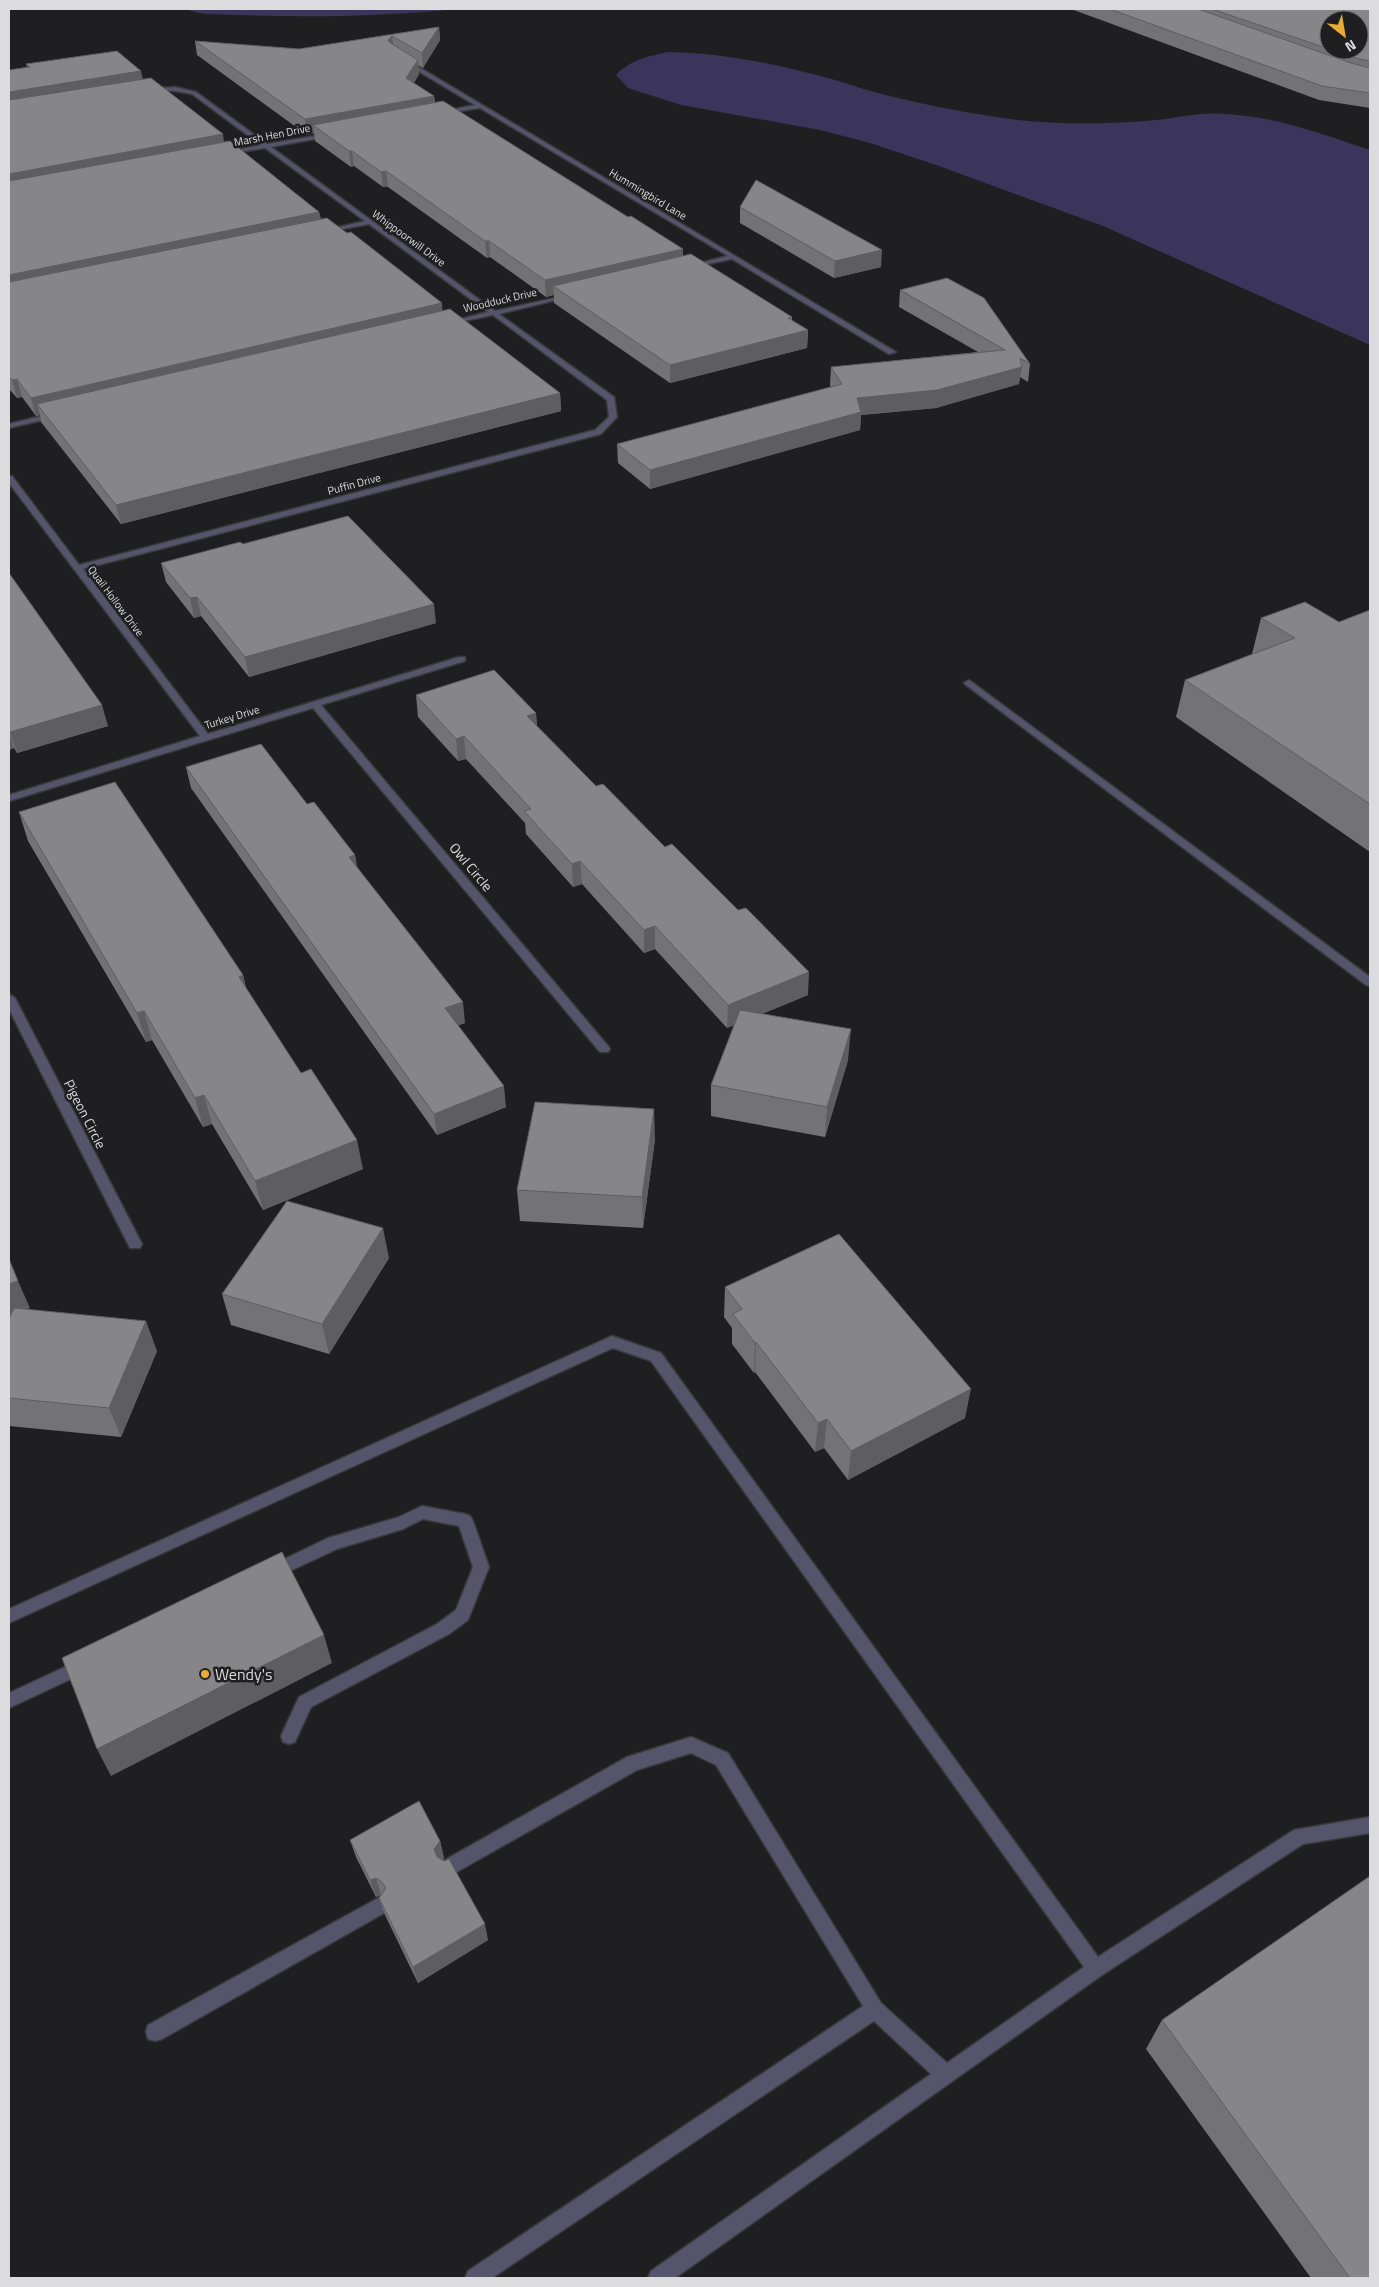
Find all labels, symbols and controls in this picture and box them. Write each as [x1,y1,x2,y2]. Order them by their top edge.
north arrow [1319,10,1369,60]
text: N [1341,35,1361,58]
street label: Marsh Hen Drive [233,120,312,150]
street label: Hummingbird Lane [606,164,690,224]
street label: Whippoorwill Drive [369,206,449,270]
street label: Woodduck Drive [462,284,539,316]
street label: Puffin Drive [326,469,383,499]
street label: Quail Hollow Drive [84,562,148,640]
street label: Turkey Drive [202,701,262,733]
street label: Owl Circle [445,838,498,896]
street label: Pigeon Circle [59,1075,112,1152]
place label: Wendy's [215,1662,272,1686]
marker: Wendy's [199,1668,211,1680]

